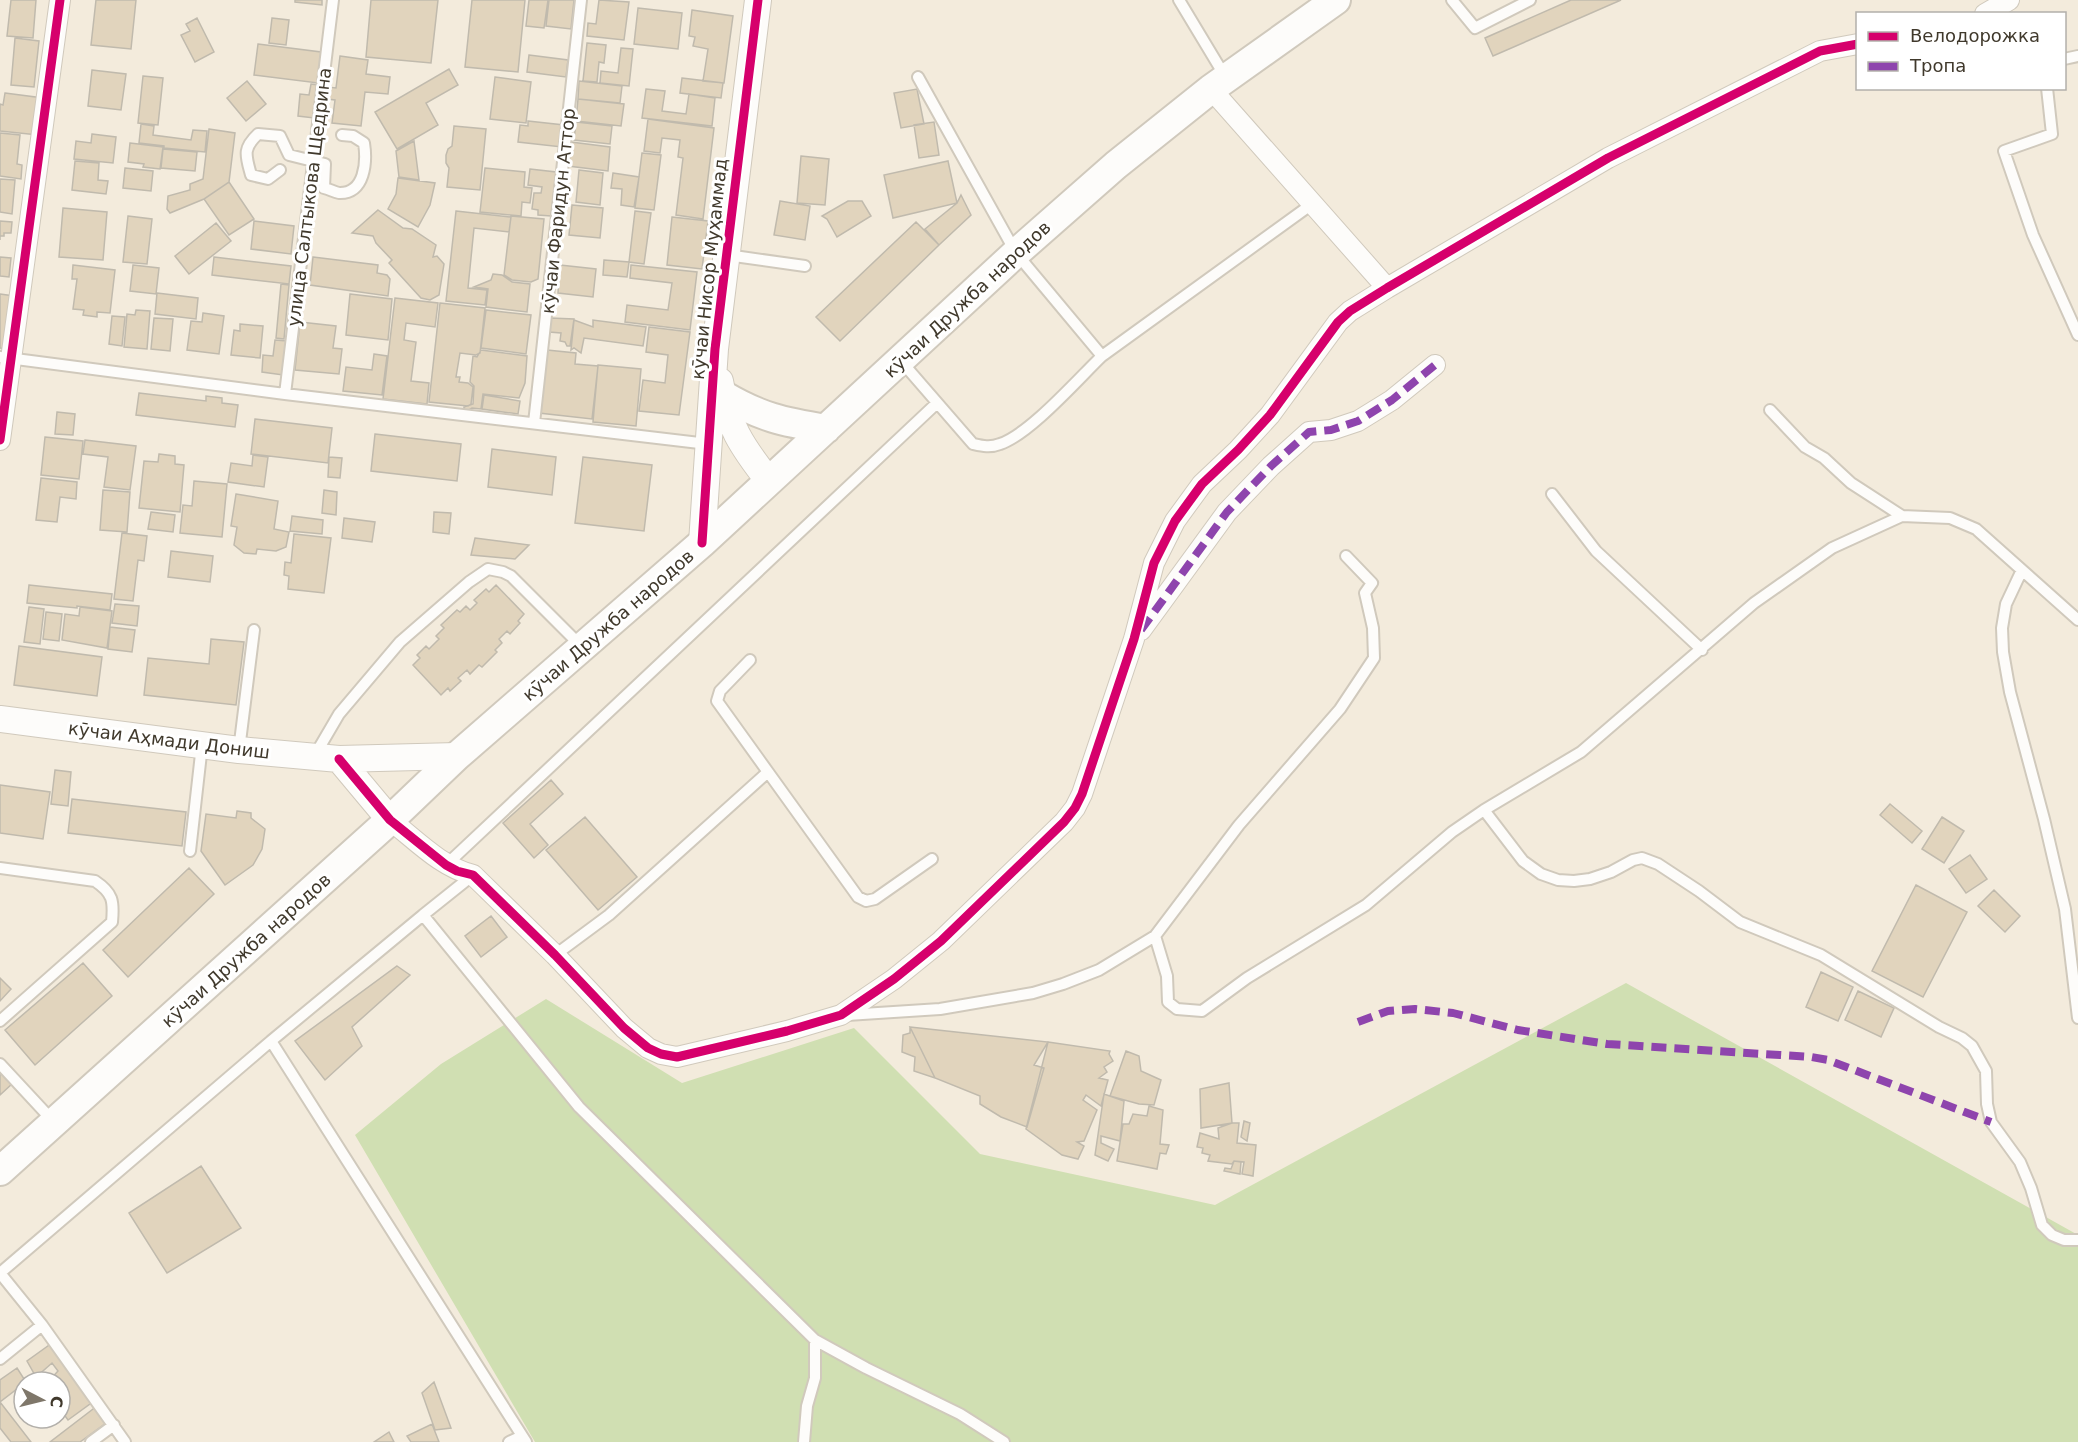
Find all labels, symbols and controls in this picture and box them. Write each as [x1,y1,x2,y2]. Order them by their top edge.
legend [1856,12,2066,90]
text: Велодорожка [1910,25,2040,46]
text: Тропа [1909,55,1966,76]
street label: улица Салтыкова Щедрина [283,66,335,328]
street label: кӯчаи Фаридун Аттор [537,107,579,315]
street label: кӯчаи Нисор Муҳаммад [687,157,731,381]
street label: кӯчаи Дружба народов [879,216,1055,382]
street label: кӯчаи Дружба народов [518,545,698,705]
street label: кӯчаи Аҳмади Дониш [67,717,271,763]
street label: кӯчаи Дружба народов [157,869,335,1031]
north arrow [12,1370,72,1430]
text: С [46,1395,67,1409]

